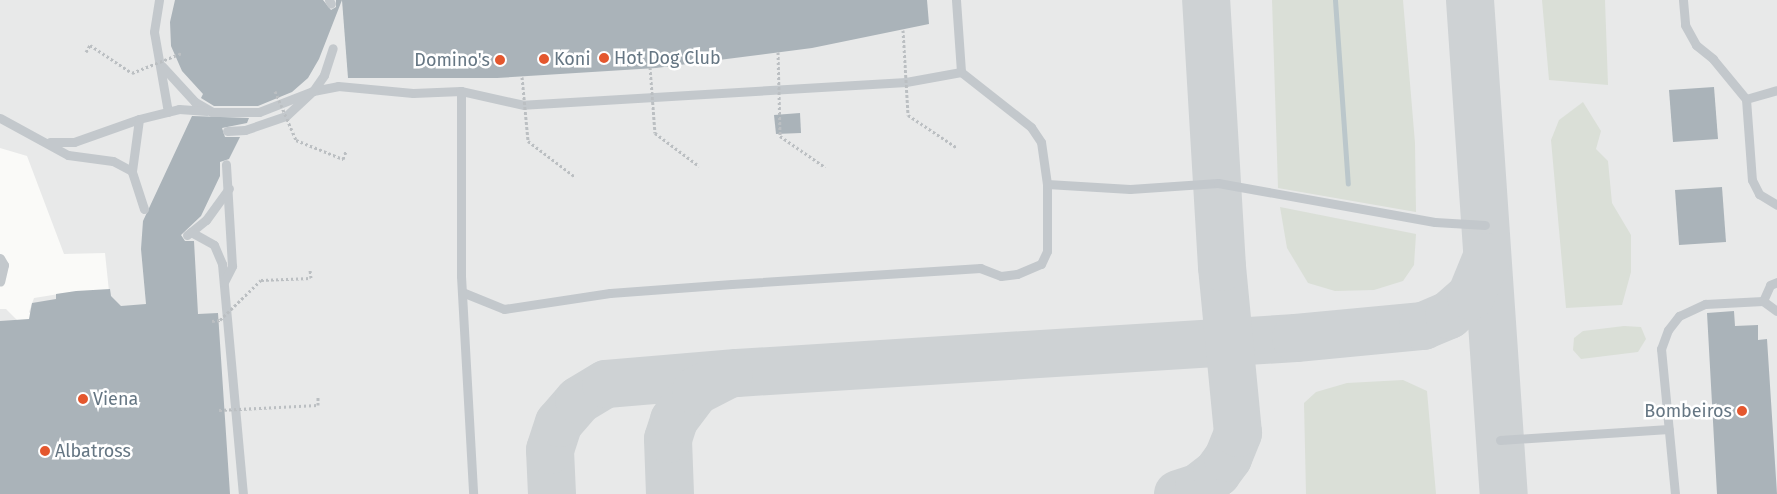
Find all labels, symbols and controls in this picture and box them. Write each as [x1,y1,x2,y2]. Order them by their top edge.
place label: Hot Dog Club [614,47,721,69]
place label: Koni [554,48,590,70]
place label: Domino's [414,49,490,71]
marker: Hot Dog Club [598,52,610,64]
marker: Koni [538,53,550,65]
marker: Domino's [494,54,506,66]
place label: Viena [93,388,138,410]
marker: Viena [77,393,89,405]
place label: Bombeiros [1644,400,1732,422]
marker: Bombeiros [1736,405,1748,417]
place label: Albatross [55,440,131,462]
marker: Albatross [39,445,51,457]

